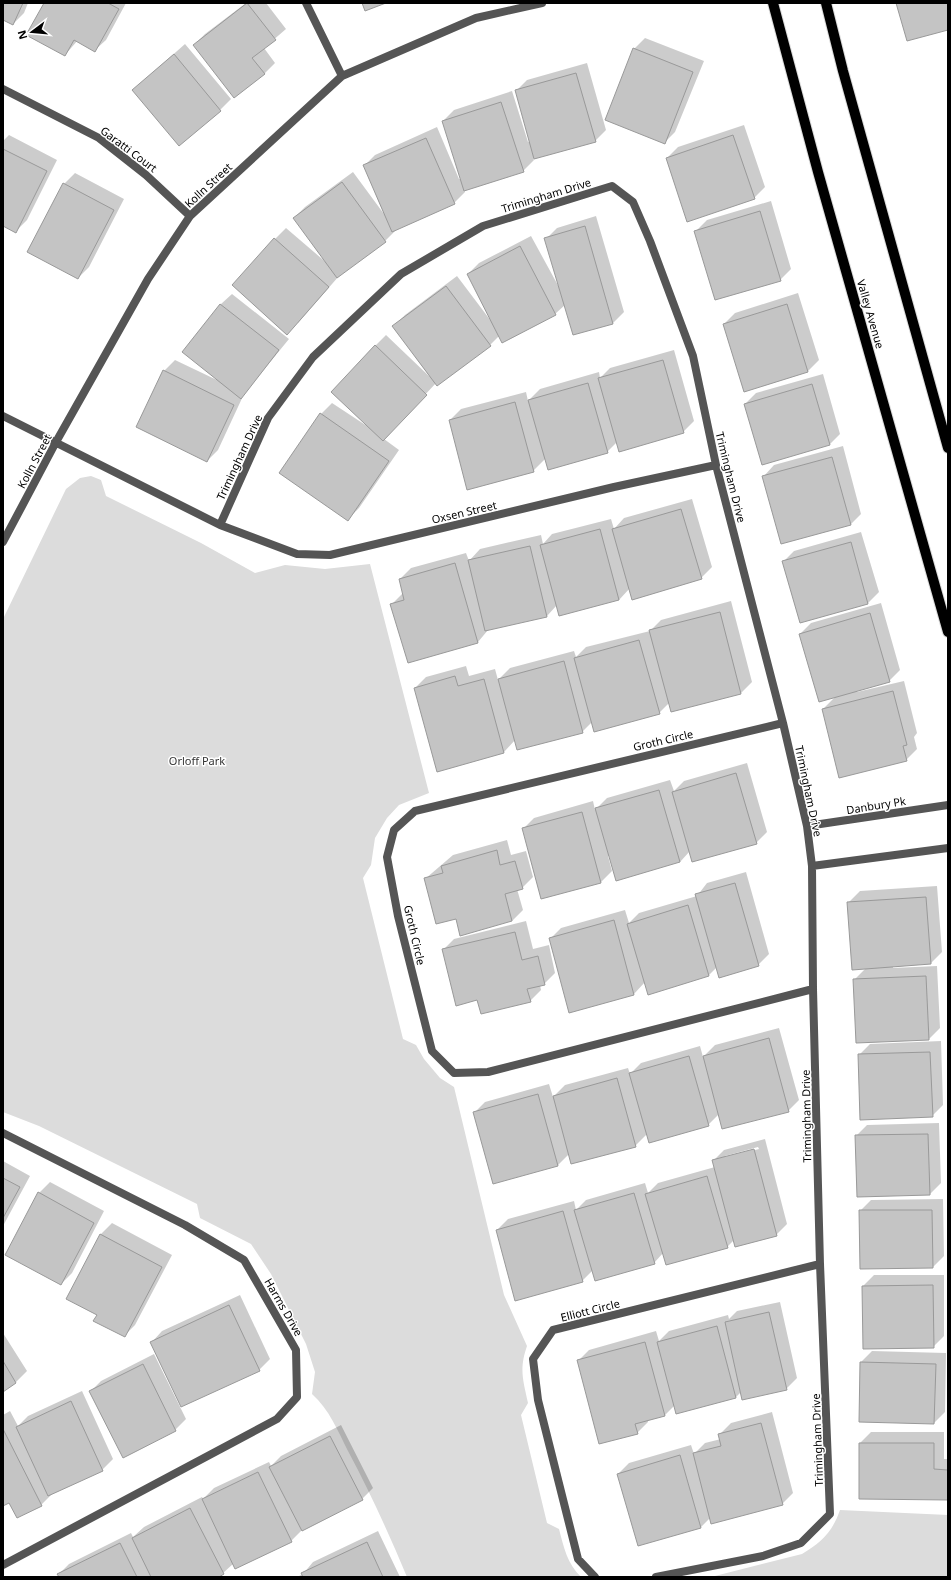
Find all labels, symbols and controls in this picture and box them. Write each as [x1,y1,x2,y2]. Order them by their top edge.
north arrow [12,12,52,52]
text: N [13,29,30,41]
street label: Garatti Court [98,123,160,175]
street label: Kolln Street [181,159,235,211]
street label: Trimingham Drive [499,174,593,216]
street label: Valley Avenue [854,278,888,350]
street label: Trimingham Drive [213,412,265,502]
street label: Trimingham Drive [712,430,750,524]
street label: Kolln Street [13,431,55,491]
street label: Oxsen Street [430,497,498,527]
street label: Groth Circle [632,726,694,754]
street label: Trimingham Drive [792,744,826,838]
park label: Orloff Park [169,753,225,768]
street label: Danbury Pk [845,793,907,817]
street label: Groth Circle [401,904,429,966]
street label: Trimingham Drive [798,1069,814,1163]
street label: Harms Drive [261,1275,307,1339]
street label: Elliott Circle [559,1295,621,1325]
street label: Trimingham Drive [808,1393,826,1487]

